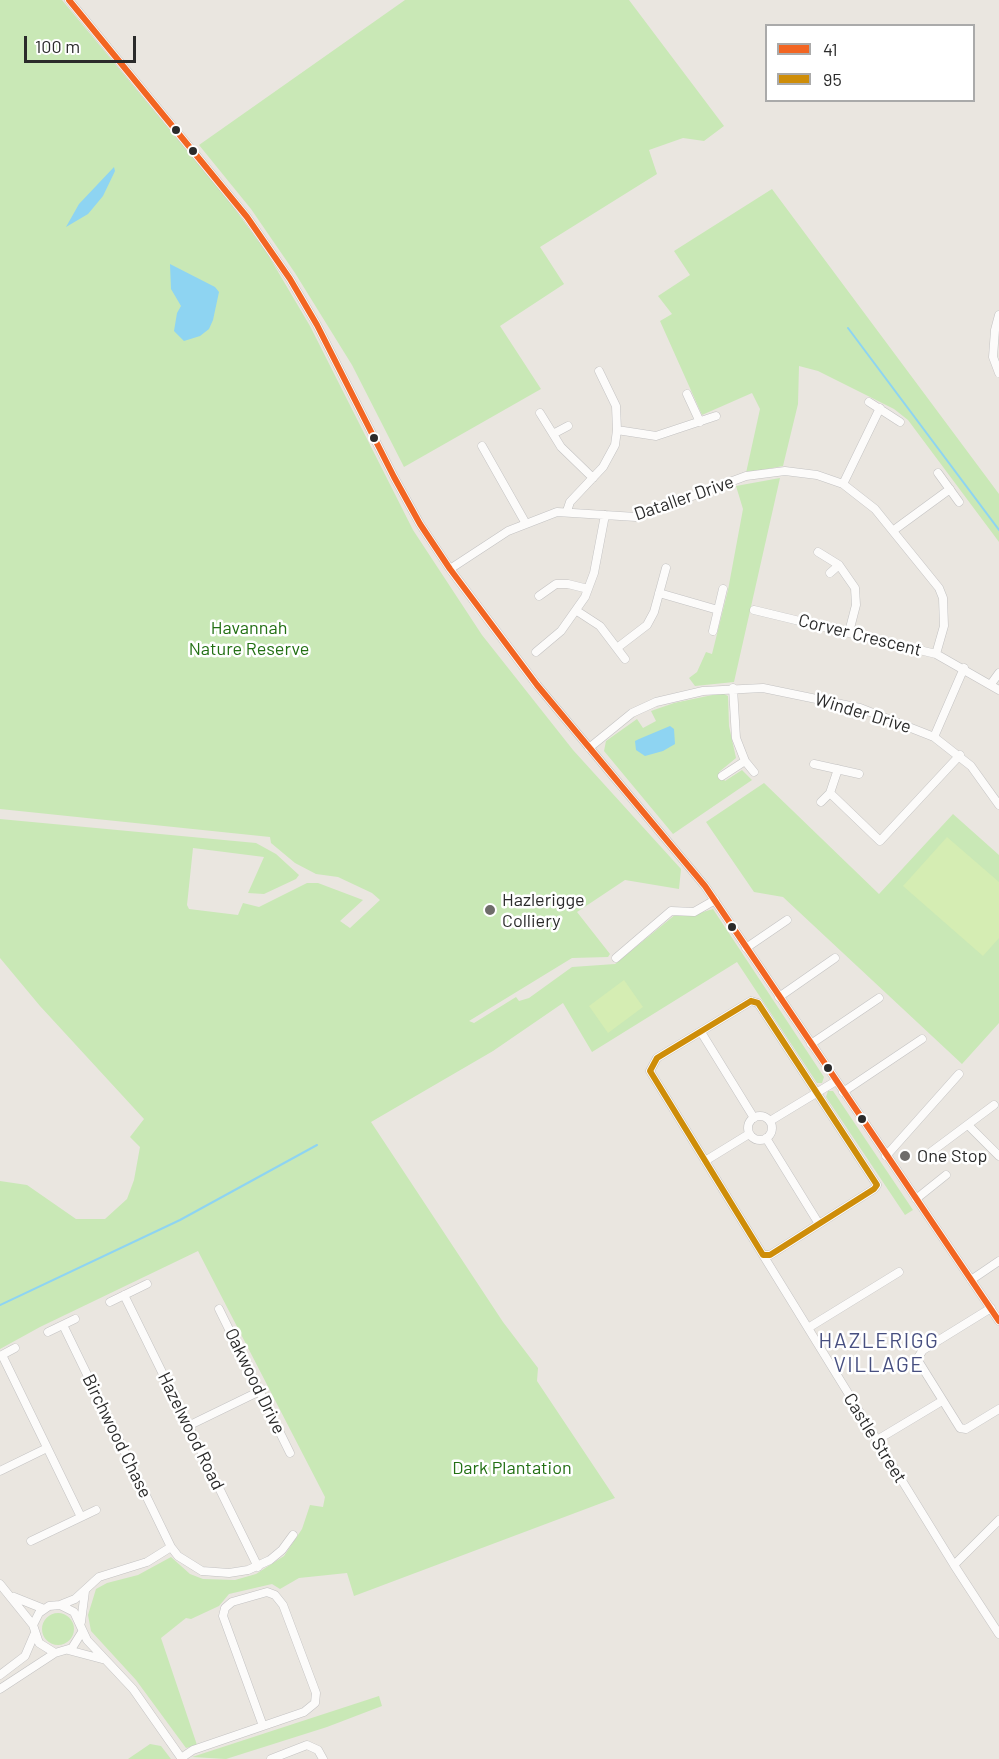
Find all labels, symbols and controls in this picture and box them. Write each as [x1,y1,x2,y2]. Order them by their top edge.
scale bar [27,24,140,62]
legend [765,24,975,102]
text: 100 m [35,35,80,57]
text: 41 [823,38,838,60]
text: 95 [823,68,842,90]
unlabelled marker [170,124,182,136]
unlabelled marker [187,145,199,157]
unlabelled marker [368,432,380,444]
street label: Dataller Drive [631,471,737,525]
street label: Corver Crescent [796,609,924,661]
park label: Havannah Nature Reserve [189,617,309,660]
street label: Winder Drive [812,688,914,738]
place label: Hazlerigge Colliery [502,889,585,932]
marker: Hazlerigge Colliery [483,903,497,917]
unlabelled marker [726,921,738,933]
unlabelled marker [822,1062,834,1074]
unlabelled marker [856,1113,868,1125]
place label: One Stop [917,1145,988,1167]
marker: One Stop [898,1149,912,1163]
street label: Oakwood Drive [220,1325,290,1437]
district label: HAZLERIGG VILLAGE [819,1328,939,1378]
street label: Hazelwood Road [153,1369,229,1493]
street label: Birchwood Chase [78,1371,156,1501]
street label: Castle Street [839,1389,911,1487]
park label: Dark Plantation [452,1457,572,1479]

